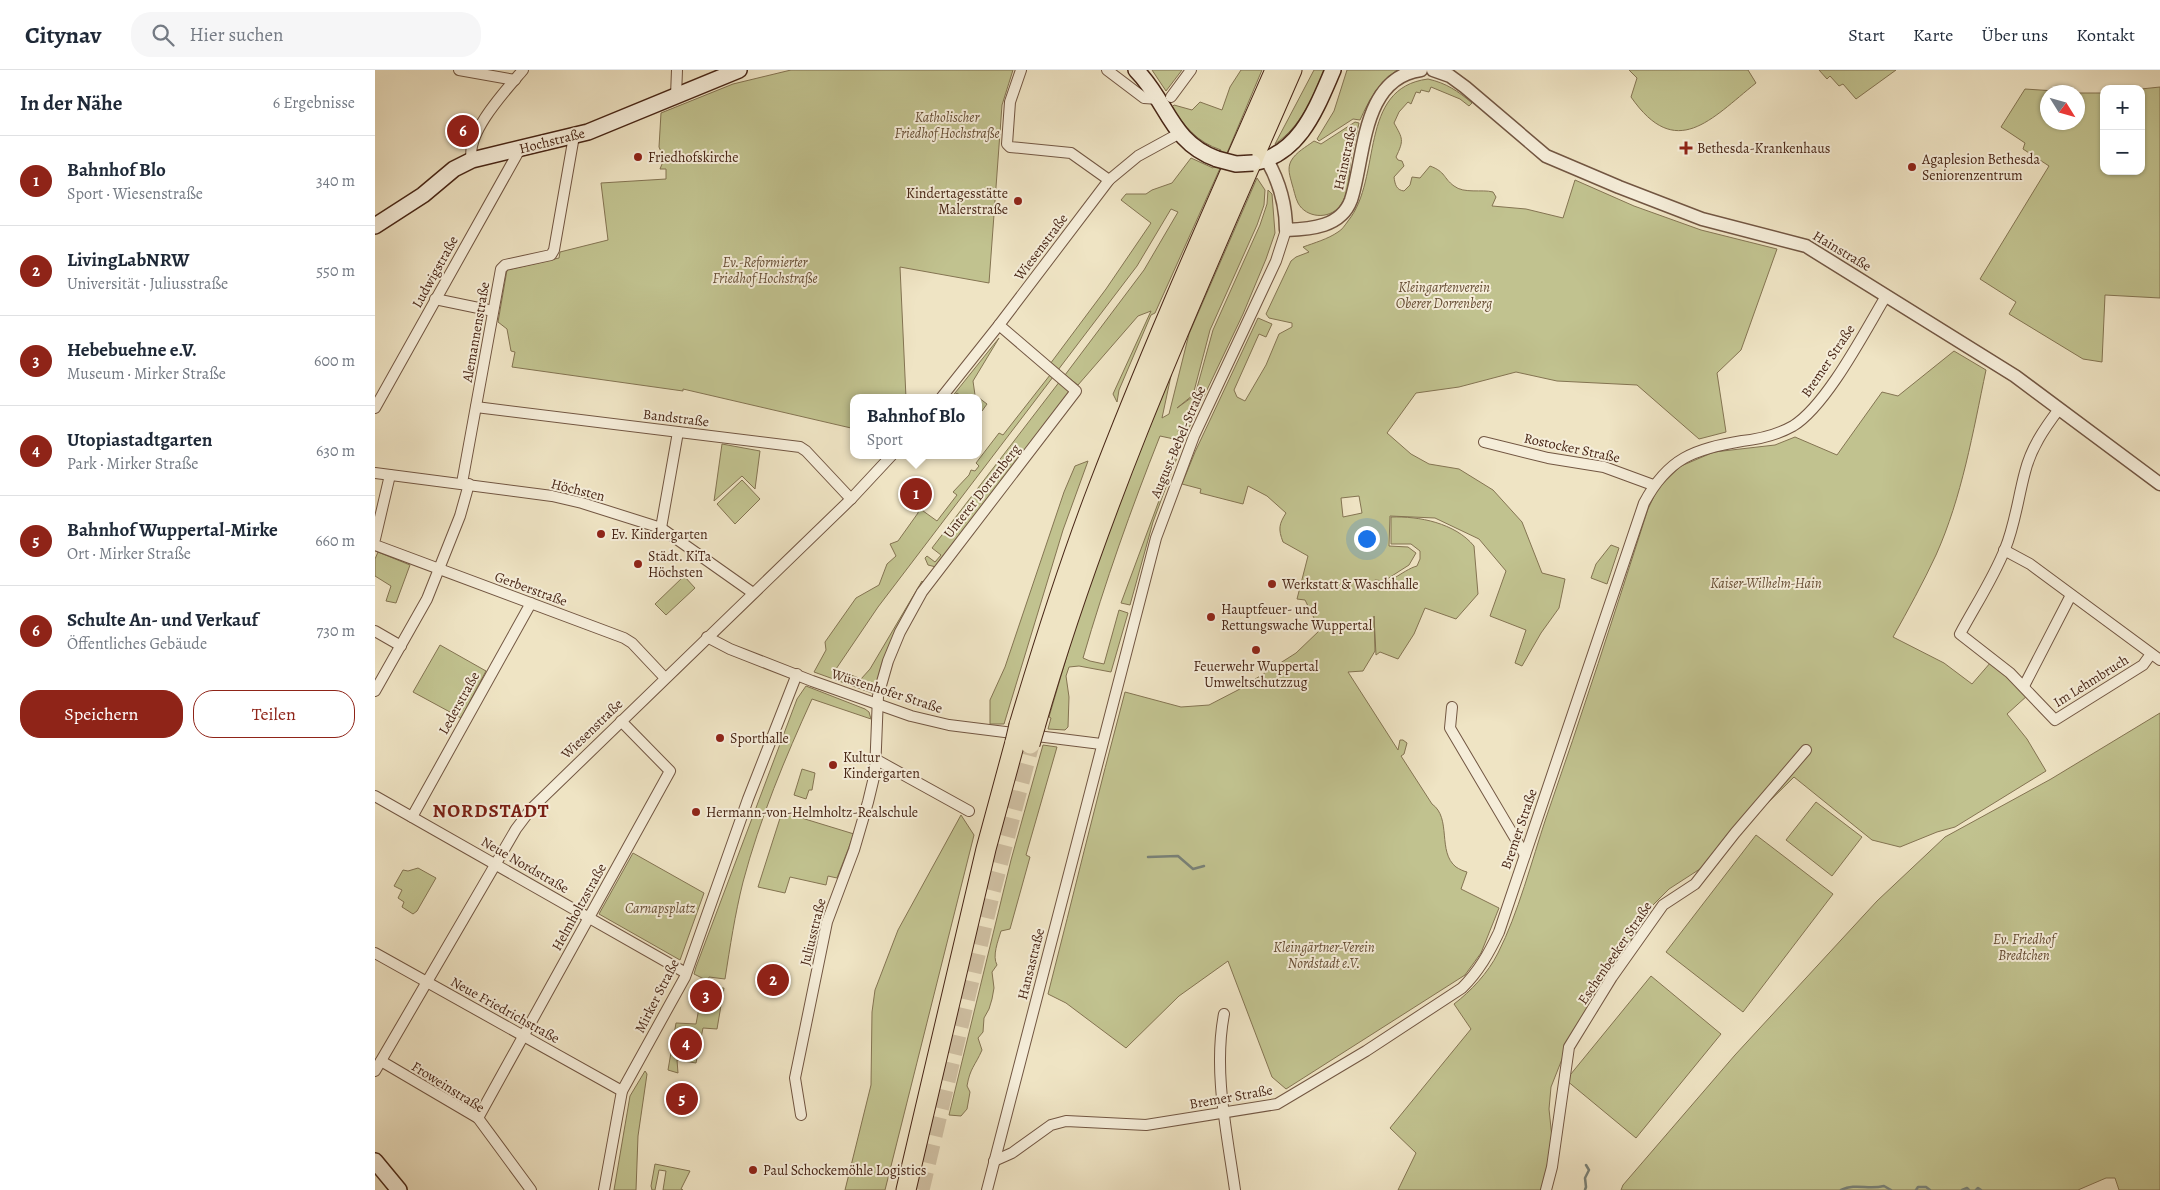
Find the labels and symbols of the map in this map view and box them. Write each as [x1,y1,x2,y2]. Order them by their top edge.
north arrow [2040,85,2085,130]
park label: Katholischer Friedhof Hochstraße [895,108,999,143]
pin: 6 [447,112,479,150]
street label: Hochstraße [517,124,587,158]
street label: Hainstraße [1329,124,1361,192]
place label: Bethesda-Krankenhaus [1697,139,1830,158]
marker: Bethesda-Krankenhaus [1679,141,1693,155]
place label: Friedhofskirche [648,148,739,167]
place label: Agaplesion Bethesda Seniorenzentrum [1921,150,2041,185]
marker: Friedhofskirche [632,151,644,163]
marker: Agaplesion Bethesda Seniorenzentrum [1906,161,1918,173]
place label: Kindertagesstätte Malerstraße [906,184,1008,219]
marker: Kindertagesstätte Malerstraße [1012,195,1024,207]
street label: Wiesenstraße [1009,210,1072,285]
street label: Hainstraße [1809,226,1875,276]
street label: Ludwigstraße [407,233,463,311]
park label: Ev.-Reformierter Friedhof Hochstraße [713,253,817,288]
park label: Kleingartenverein Oberer Dorrenberg [1396,278,1493,313]
street label: Alemannenstraße [458,280,494,385]
street label: Bremer Straße [1797,321,1859,401]
street label: August-Bebel-Straße [1145,383,1210,502]
street label: Bandstraße [642,405,710,431]
street label: Rostocker Straße [1522,429,1622,467]
street label: Unterer Dorrenberg [939,440,1025,542]
street label: Höchsten [549,474,607,506]
pin: 1 [900,475,932,513]
place label: Ev. Kindergarten [611,525,708,544]
your location [1354,526,1380,552]
marker: Ev. Kindergarten [595,528,607,540]
place label: Städt. KiTa Höchsten [648,547,712,582]
marker: Städt. KiTa Höchsten [632,558,644,570]
street label: Gerberstraße [492,567,570,611]
park label: Kaiser-Wilhelm-Hain [1710,574,1822,593]
place label: Werkstatt & Waschhalle [1281,575,1419,594]
marker: Werkstatt & Waschhalle [1266,578,1278,590]
place label: Hauptfeuer- und Rettungswache Wuppertal [1221,600,1373,635]
marker: Hauptfeuer- und Rettungswache Wuppertal [1205,611,1217,623]
marker: Feuerwehr Wuppertal Umweltschutzzug [1250,644,1262,656]
street label: Im Lehmbruch [2050,650,2133,712]
place label: Feuerwehr Wuppertal Umweltschutzzug [1194,657,1319,692]
street label: Wüstenhofer Straße [828,664,945,718]
street label: Lederstraße [434,668,484,738]
street label: Wiesenstraße [556,695,627,764]
place label: Sporthalle [730,729,789,748]
marker: Sporthalle [714,732,726,744]
place label: Kultur Kindergarten [843,748,920,783]
marker: Kultur Kindergarten [827,759,839,771]
street label: Bremer Straße [1496,786,1542,872]
district label: NORDSTADT [432,798,550,824]
place label: Hermann-von-Helmholtz-Realschule [706,803,918,822]
marker: Hermann-von-Helmholtz-Realschule [690,806,702,818]
street label: Neue Nordstraße [478,832,572,898]
street label: Helmholtzstraße [547,860,611,954]
street label: Juliusstraße [795,896,831,968]
street label: Eschenbeeker Straße [1573,898,1657,1008]
park label: Carnapsplatz [625,899,695,918]
street label: Hansastraße [1013,926,1049,1002]
park label: Ev. Friedhof Bredtchen [1993,930,2058,965]
park label: Kleingärtner-Verein Nordstadt e.V. [1273,938,1375,973]
street label: Mirker Straße [630,956,684,1036]
pin: 2 [757,961,789,999]
street label: Neue Friedrichstraße [447,972,563,1048]
pin: 3 [690,977,722,1015]
pin: 4 [670,1025,702,1063]
street label: Froweinstraße [408,1057,488,1117]
pin: 5 [666,1080,698,1118]
street label: Bremer Straße [1188,1080,1274,1114]
place label: Paul Schockemöhle Logistics [763,1161,926,1180]
marker: Paul Schockemöhle Logistics [747,1164,759,1176]

